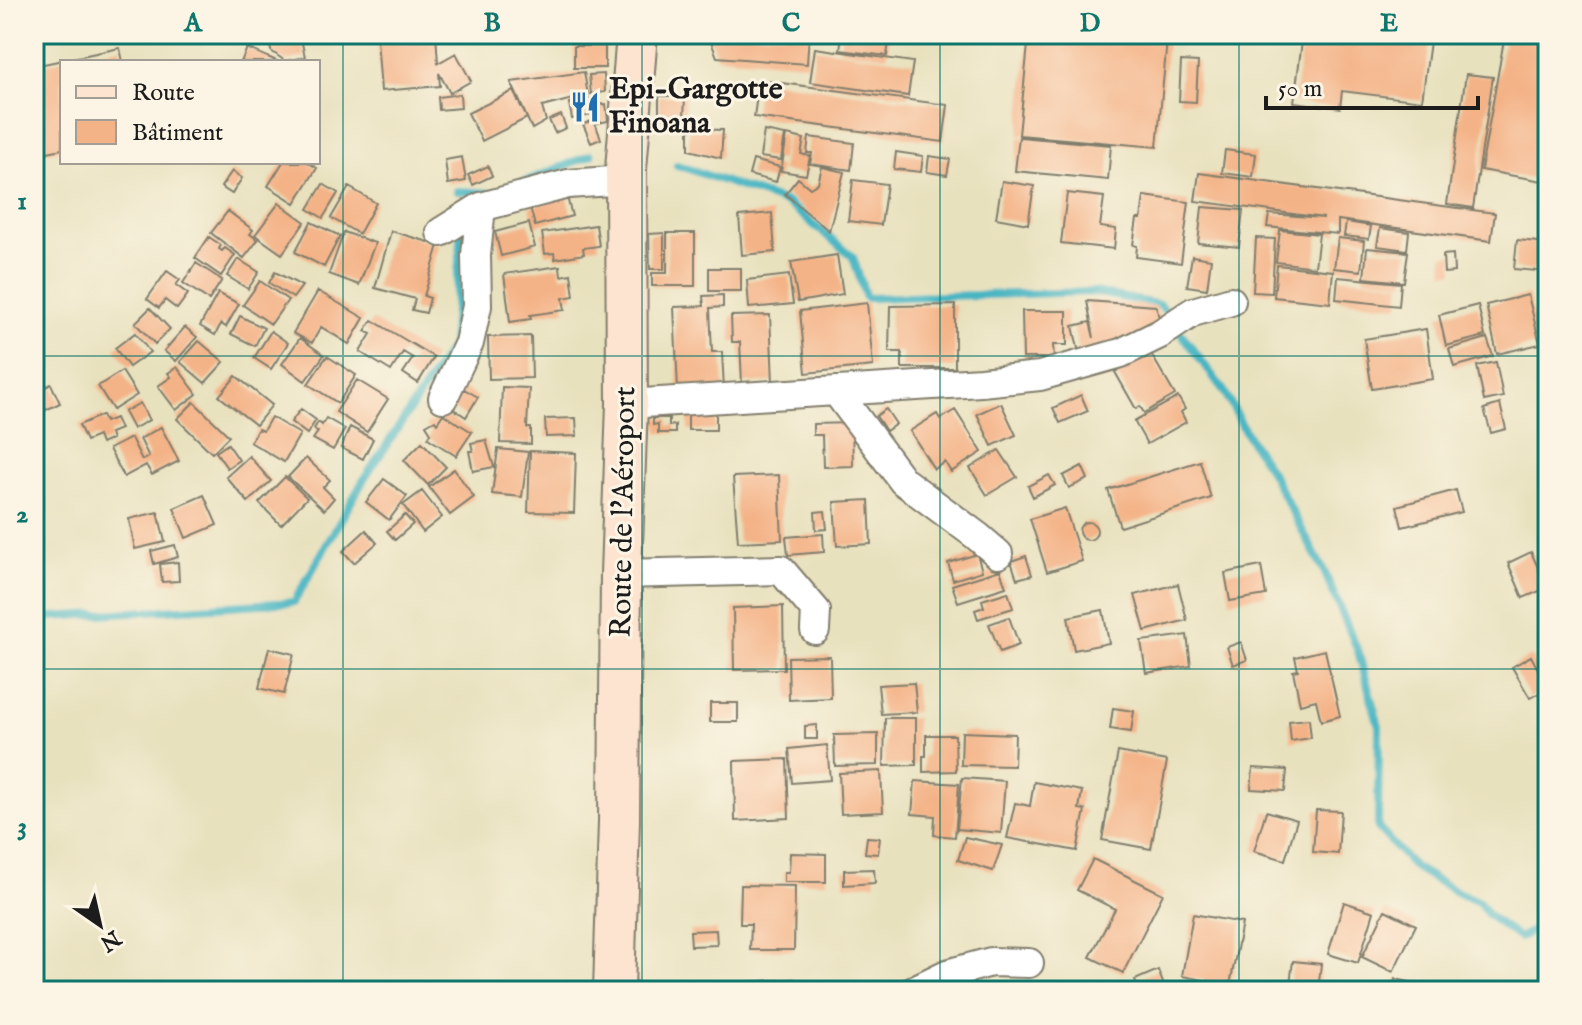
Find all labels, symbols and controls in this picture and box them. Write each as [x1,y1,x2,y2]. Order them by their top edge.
text: A [183,7,203,40]
text: B [483,7,501,40]
text: C [782,7,801,40]
text: D [1080,7,1101,40]
text: E [1380,7,1398,40]
legend [60,60,320,164]
scale bar [1266,60,1478,110]
place label: Epi-Gargotte Finoana [609,71,783,143]
text: 50 m [1278,74,1322,105]
text: Route [132,78,195,109]
restaurant icon: Epi-Gargotte Finoana [568,90,602,124]
text: Bâtiment [132,118,223,149]
text: 1 [17,185,27,218]
street label: Route de l'Aéroport [603,386,645,638]
text: 2 [16,498,28,531]
text: 3 [17,810,27,843]
north arrow [60,885,140,965]
text: N [94,922,127,957]

